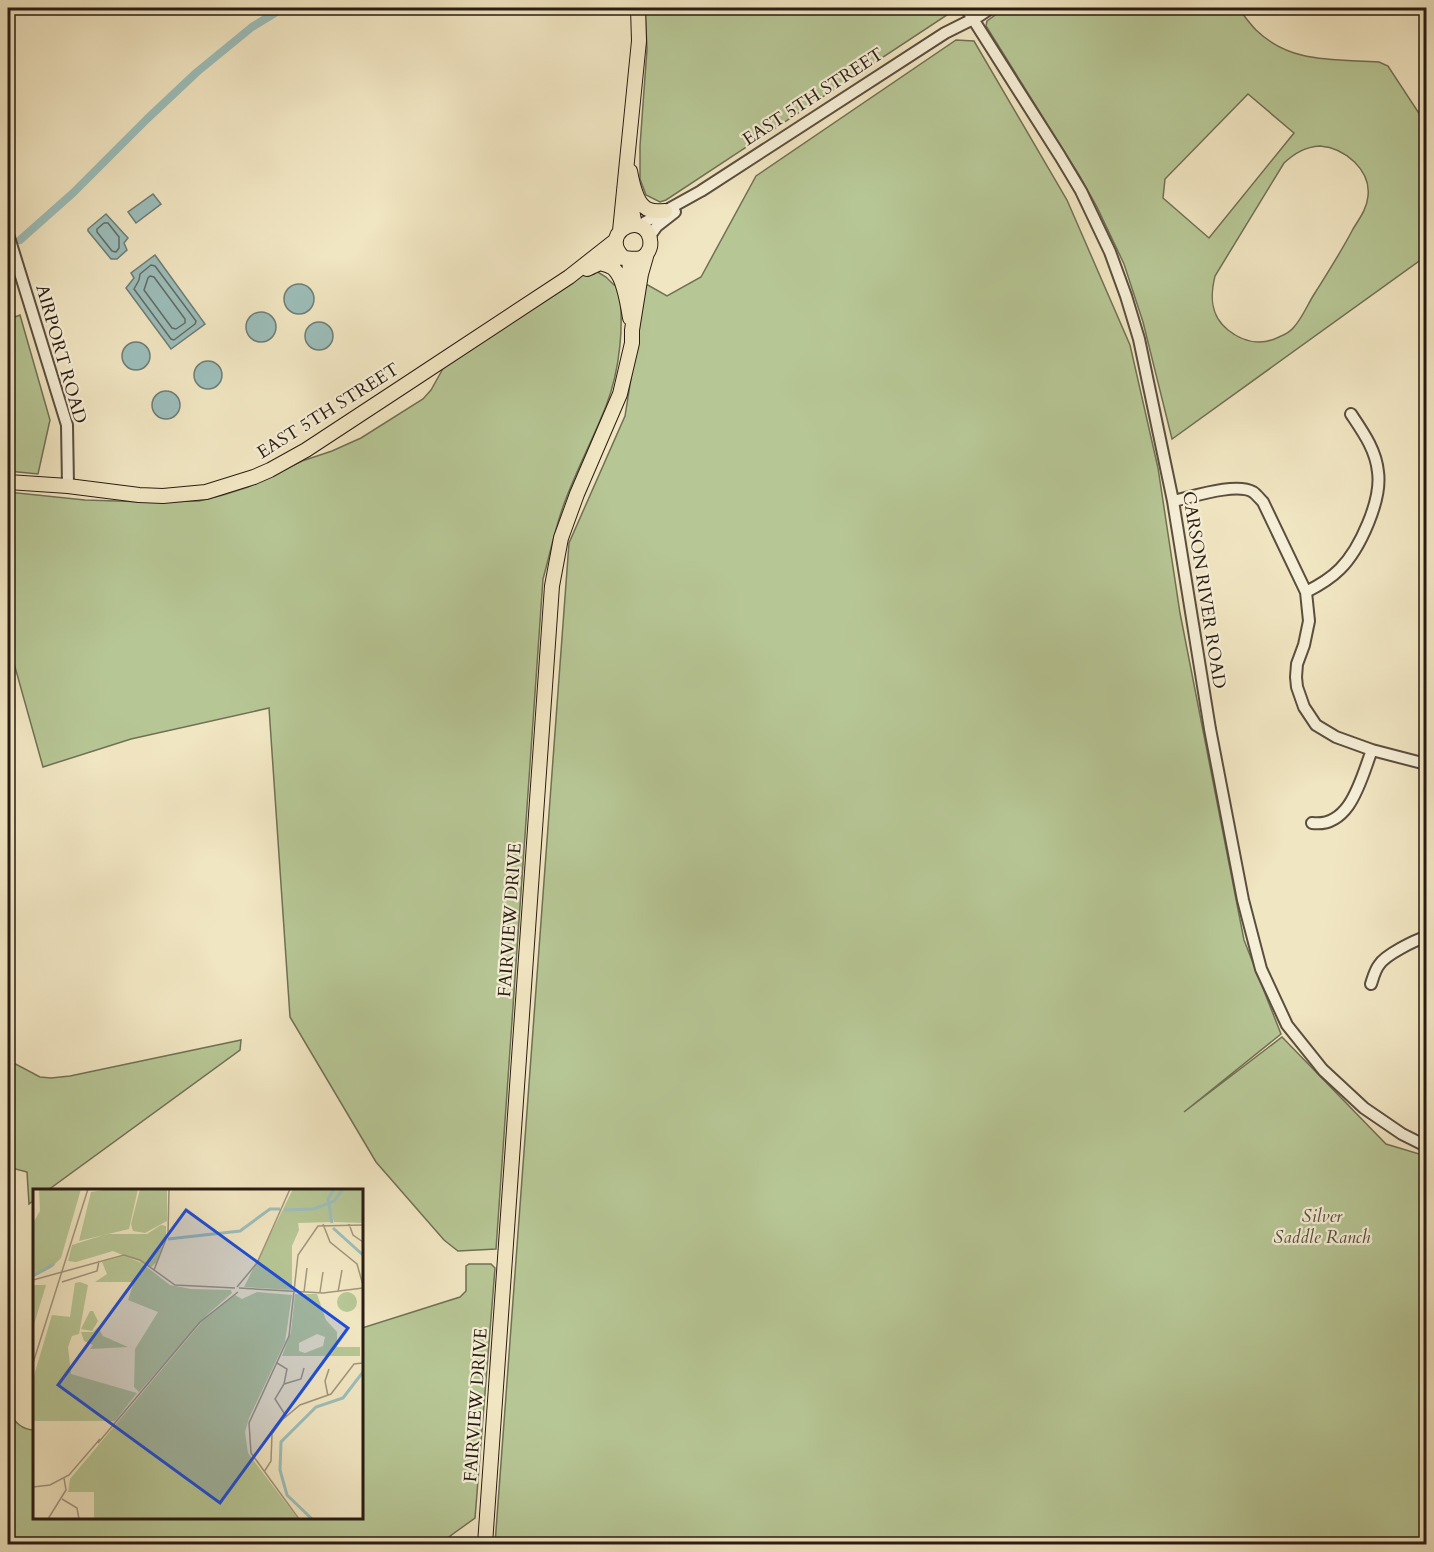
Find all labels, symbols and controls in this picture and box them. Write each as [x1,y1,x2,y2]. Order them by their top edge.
street label: EAST 5TH STREET [738,42,888,152]
street label: AIRPORT ROAD [29,282,93,426]
street label: EAST 5TH STREET [252,357,404,465]
street label: CARSON RIVER ROAD [1176,490,1232,690]
street label: FAIRVIEW DRIVE [492,842,528,998]
inset map [33,1189,363,1519]
park label: Silver Saddle Ranch [1274,1204,1371,1250]
street label: FAIRVIEW DRIVE [458,1327,494,1483]

